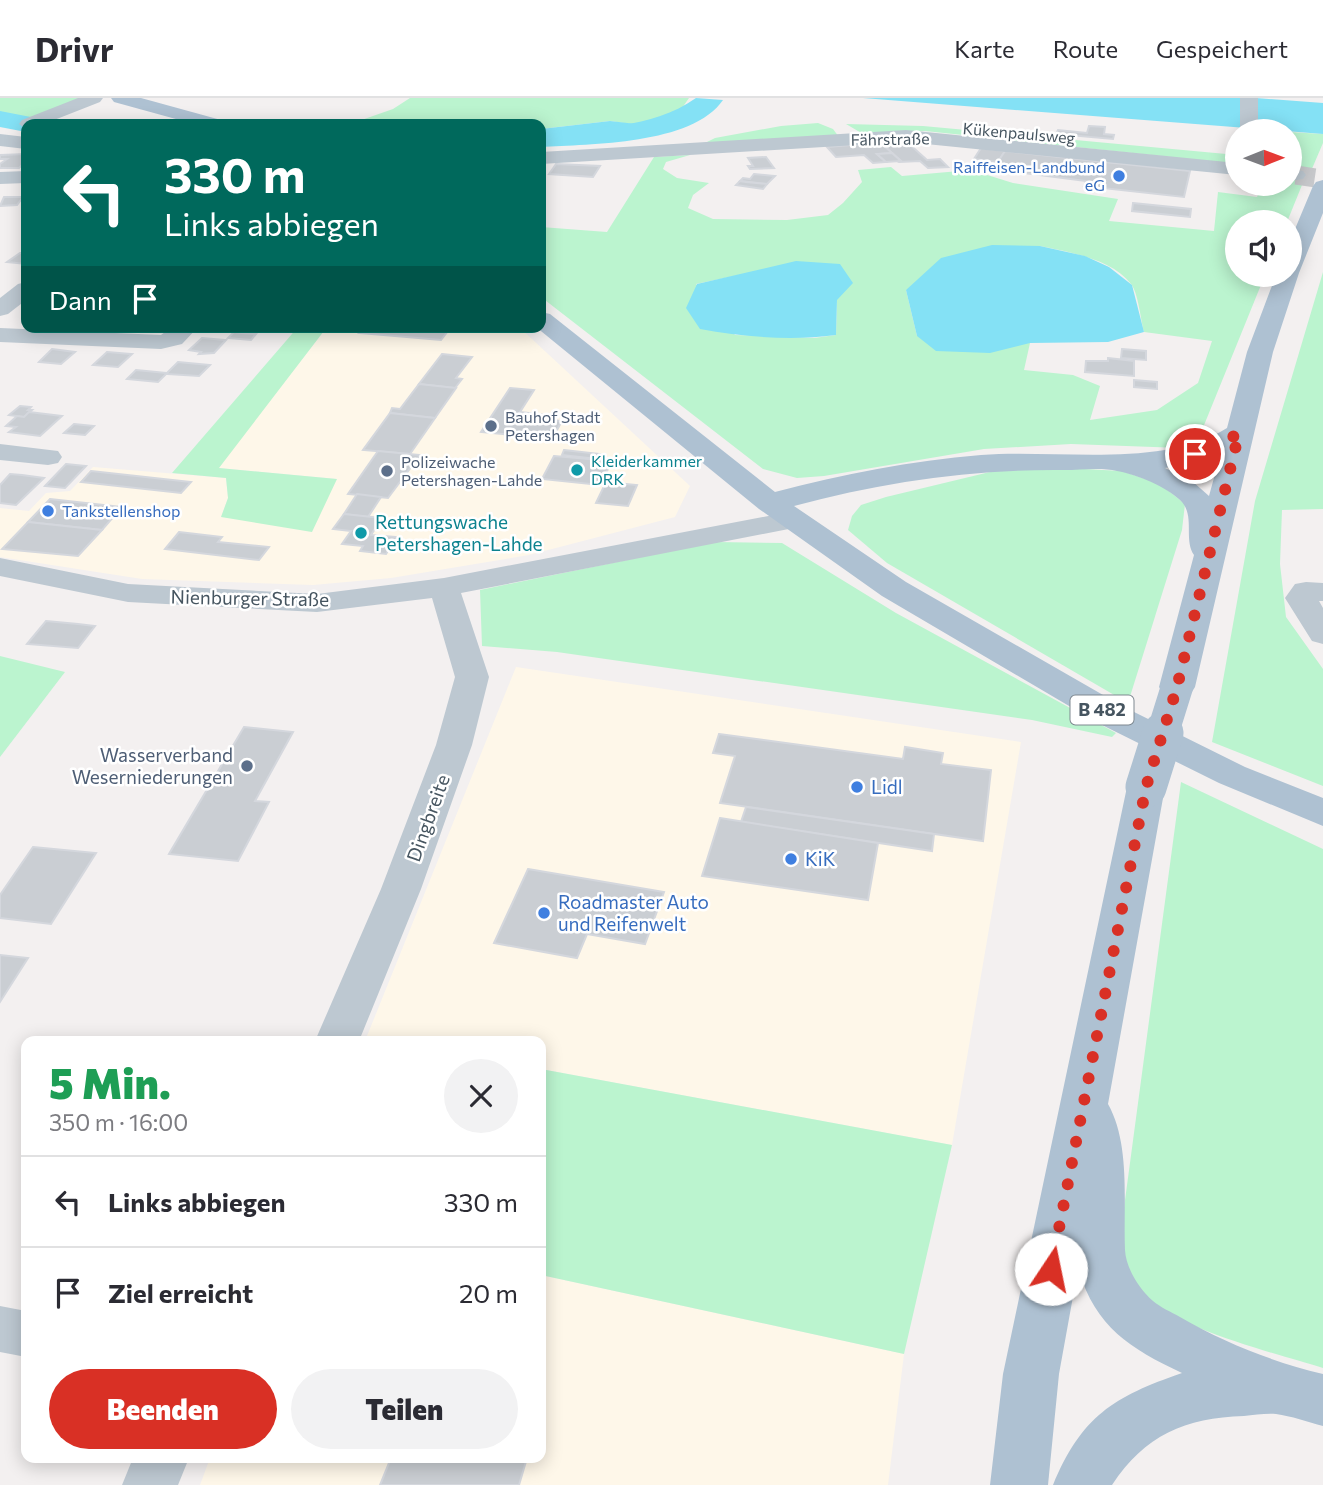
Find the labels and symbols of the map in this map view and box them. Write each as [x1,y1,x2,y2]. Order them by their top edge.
street label: Kükenpaulsweg [962,118,1076,147]
north arrow [1225,119,1302,196]
street label: Fährstraße [850,128,930,149]
place label: Raiffeisen-Landbund eG [953,157,1105,194]
marker: Raiffeisen-Landbund eG [1111,168,1127,184]
place label: Bauhof Stadt Petershagen [505,407,601,444]
marker: Bauhof Stadt Petershagen [483,418,499,434]
pin [1165,424,1225,484]
place label: Kleiderkammer DRK [591,451,703,488]
place label: Polizeiwache Petershagen-Lahde [401,452,542,489]
marker: Kleiderkammer DRK [569,462,585,478]
marker: Polizeiwache Petershagen-Lahde [379,463,395,479]
place label: Tankstellenshop [62,501,180,520]
marker: Tankstellenshop [40,503,56,519]
place label: Rettungswache Petershagen-Lahde [375,510,543,555]
marker: Rettungswache Petershagen-Lahde [353,525,369,541]
street label: Nienburger Straße [171,585,329,610]
road number: B 482 [1070,696,1134,724]
place label: Wasserverband Weserniederungen [72,743,233,788]
marker: Wasserverband Weserniederungen [239,758,255,774]
street label: Dingbreite [401,771,454,865]
place label: Lidl [871,775,903,798]
marker: Lidl [849,779,865,795]
place label: KiK [805,847,836,870]
marker: KiK [783,851,799,867]
place label: Roadmaster Auto und Reifenwelt [558,890,709,935]
marker: Roadmaster Auto und Reifenwelt [536,905,552,921]
position arrow [1014,1232,1088,1306]

